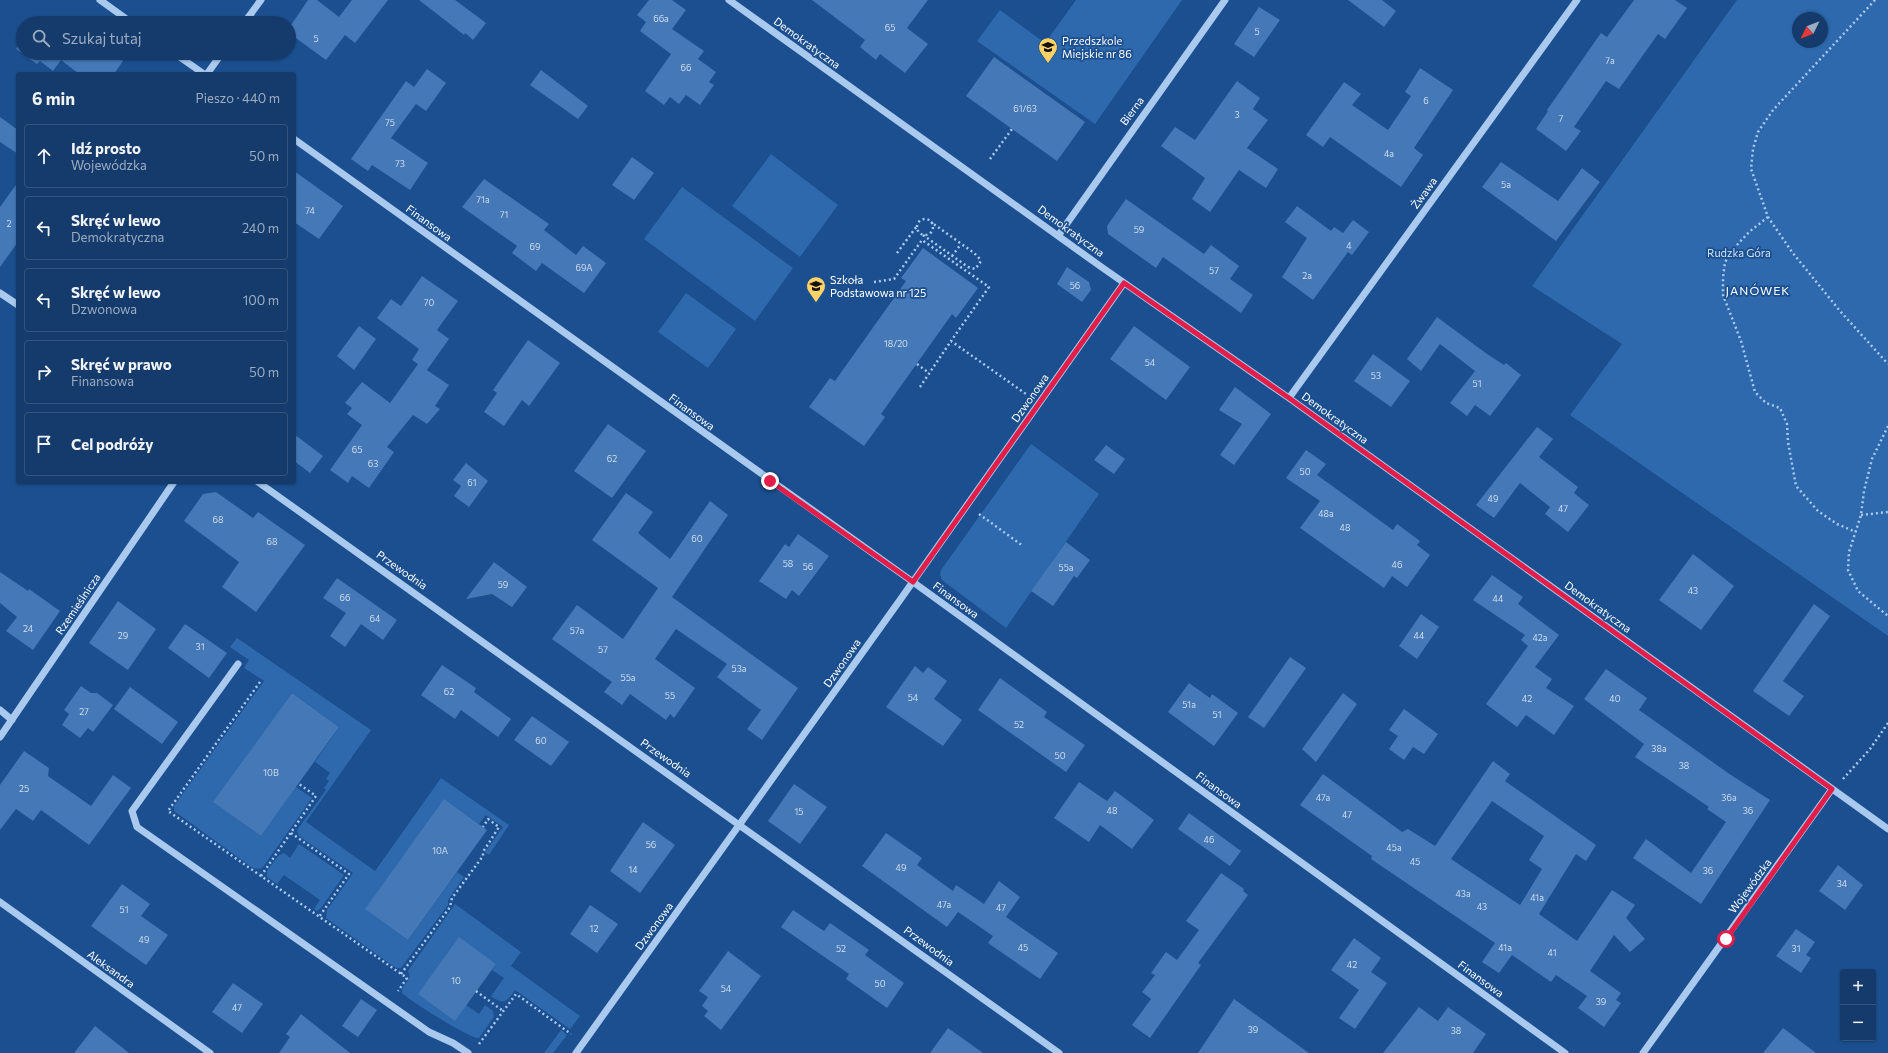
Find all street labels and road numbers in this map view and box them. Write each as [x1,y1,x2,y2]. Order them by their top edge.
street label: Demokratyczna [771,14,843,71]
street label: Bierna [1117,94,1146,128]
street label: Żwawa [1407,174,1439,211]
street label: Finansowa [404,202,455,244]
street label: Demokratyczna [1035,202,1107,259]
street label: Dzwonowa [1008,371,1051,424]
street label: Demokratyczna [1299,389,1371,446]
street label: Finansowa [667,391,718,433]
street label: Przewodnia [374,547,430,592]
street label: Rzemieślnicza [52,571,103,637]
street label: Demokratyczna [1562,578,1634,635]
street label: Finansowa [931,579,982,621]
street label: Dzwonowa [820,636,863,689]
street label: Przewodnia [638,735,694,780]
street label: Finansowa [1194,769,1245,811]
street label: Wojewódzka [1725,856,1774,916]
street label: Dzwonowa [632,899,675,952]
street label: Przewodnia [902,923,957,968]
street label: Aleksandra [85,947,138,990]
street label: Finansowa [1456,958,1507,1000]

